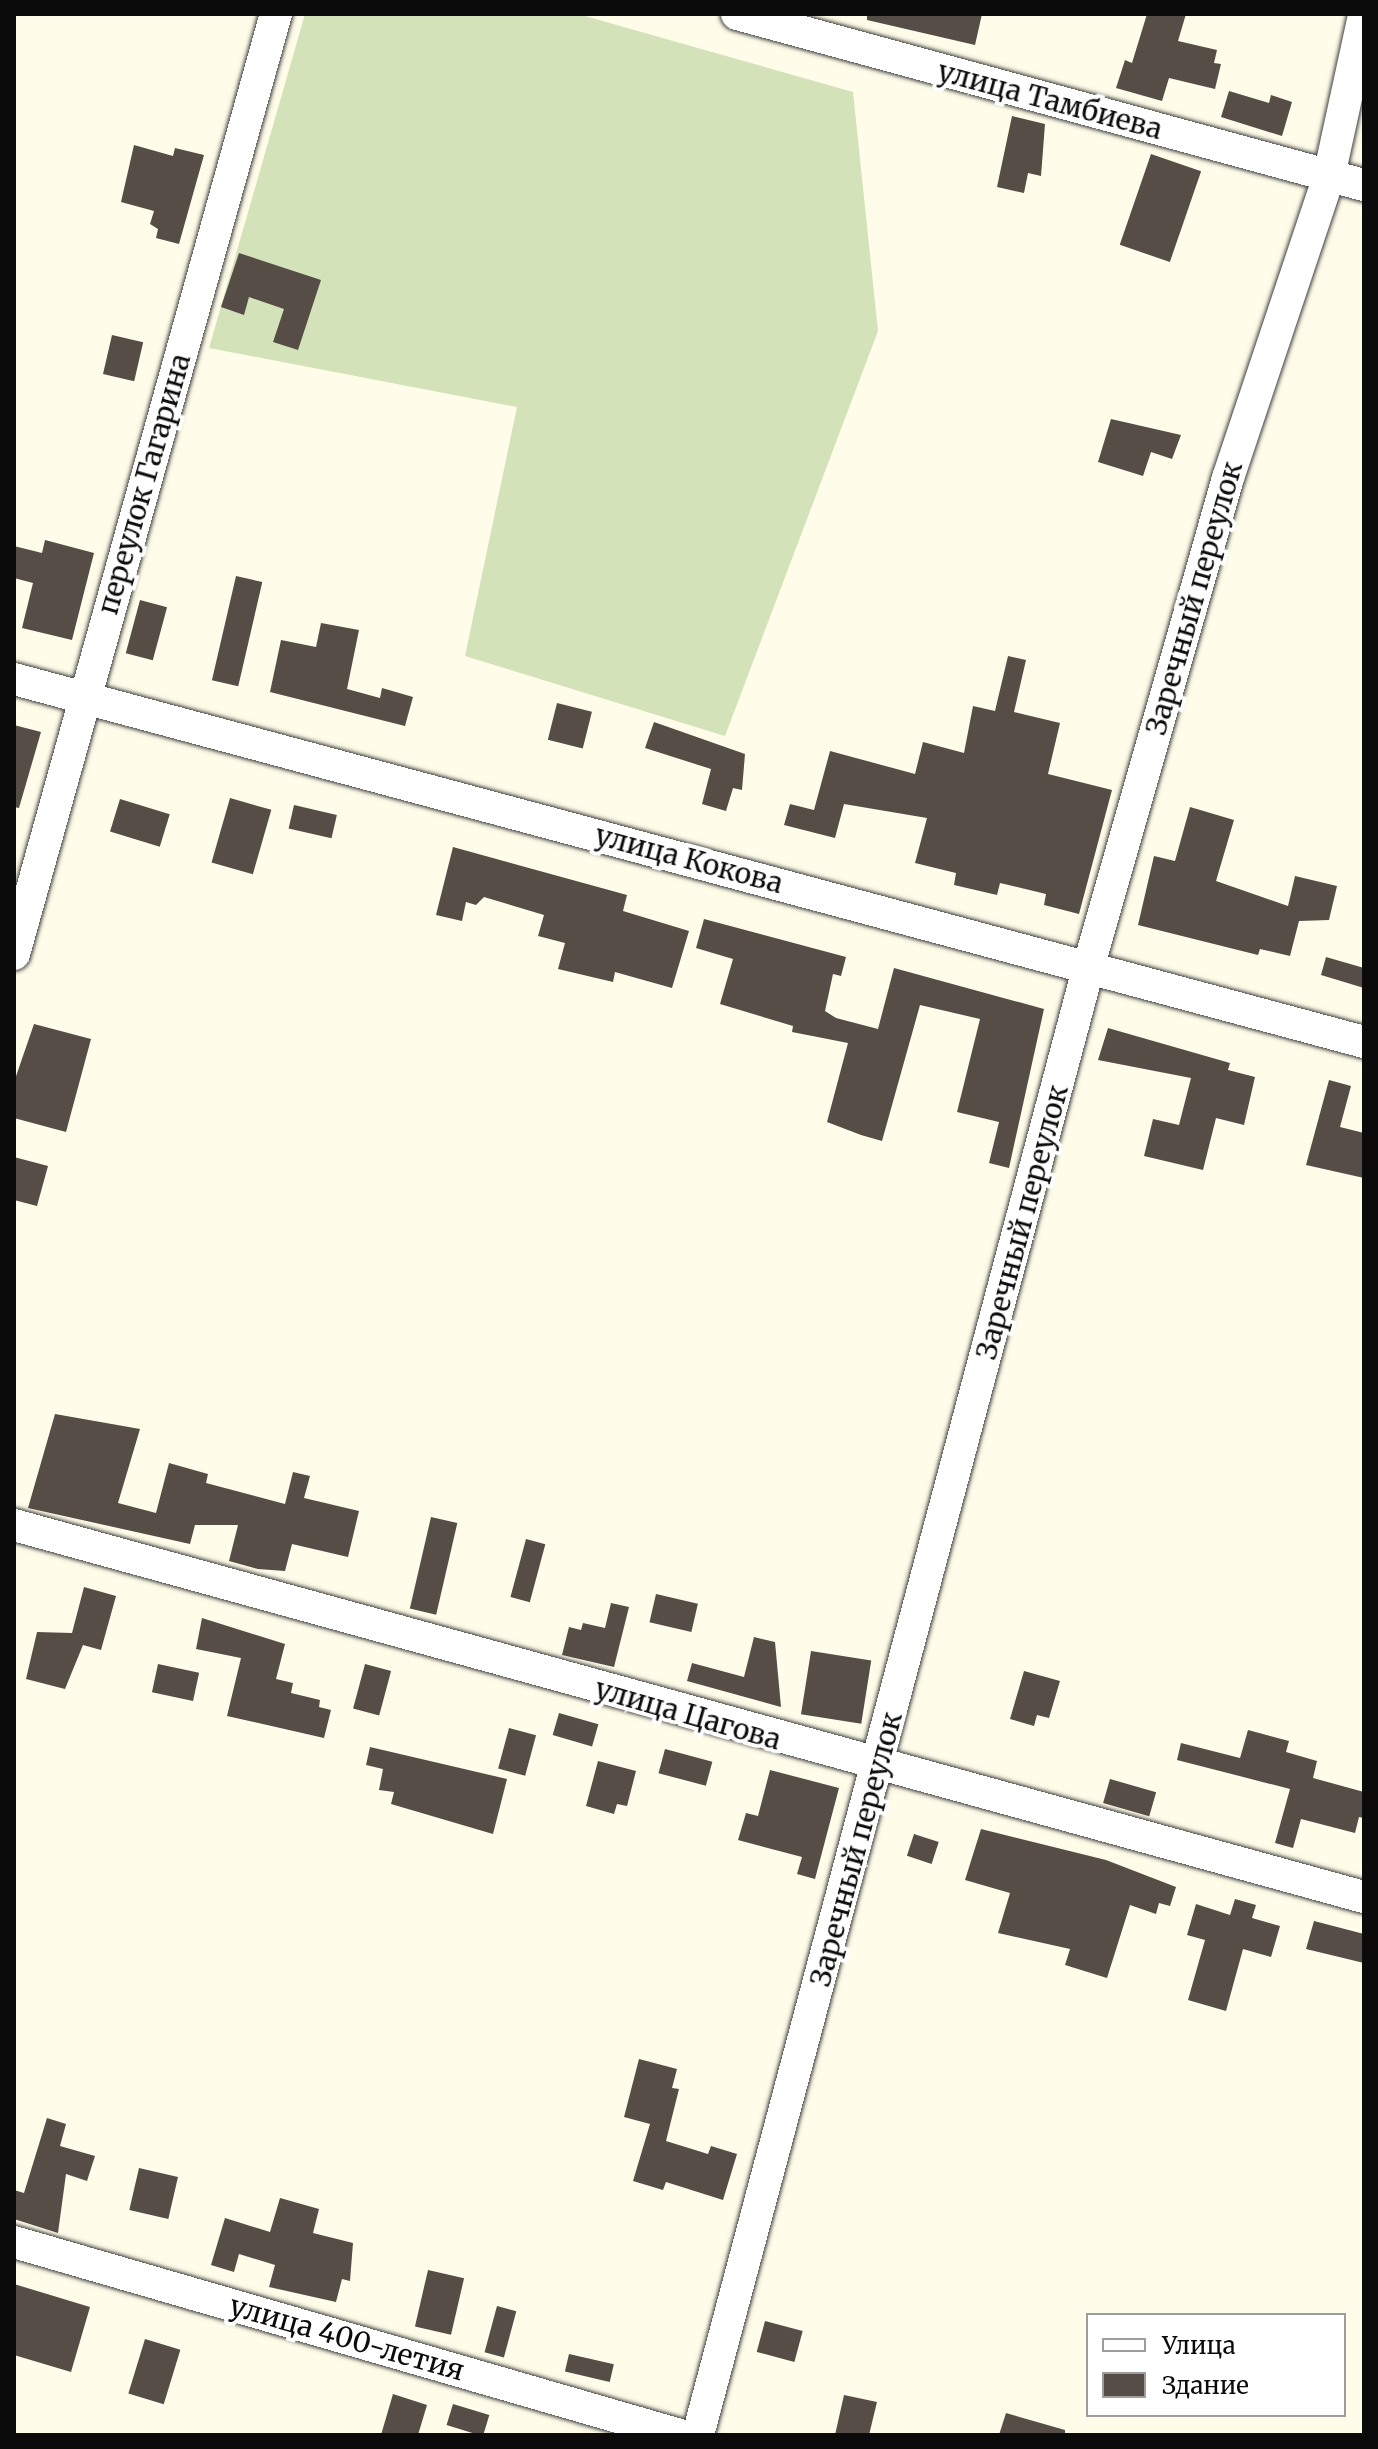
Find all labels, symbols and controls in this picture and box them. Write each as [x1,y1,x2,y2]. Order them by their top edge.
street label: улица Тамбиева [934,54,1166,146]
street label: переулок Гагарина [91,350,197,618]
street label: Заречный переулок [1139,457,1249,739]
street label: улица Кокова [591,818,787,900]
street label: Заречный переулок [969,1081,1075,1363]
street label: улица Цагова [591,1671,785,1757]
street label: Заречный переулок [803,1708,909,1990]
street label: улица 400-летия [226,2288,468,2388]
legend [1086,2313,1346,2417]
text: Улица [1162,2330,1236,2361]
text: Здание [1162,2370,1249,2401]

